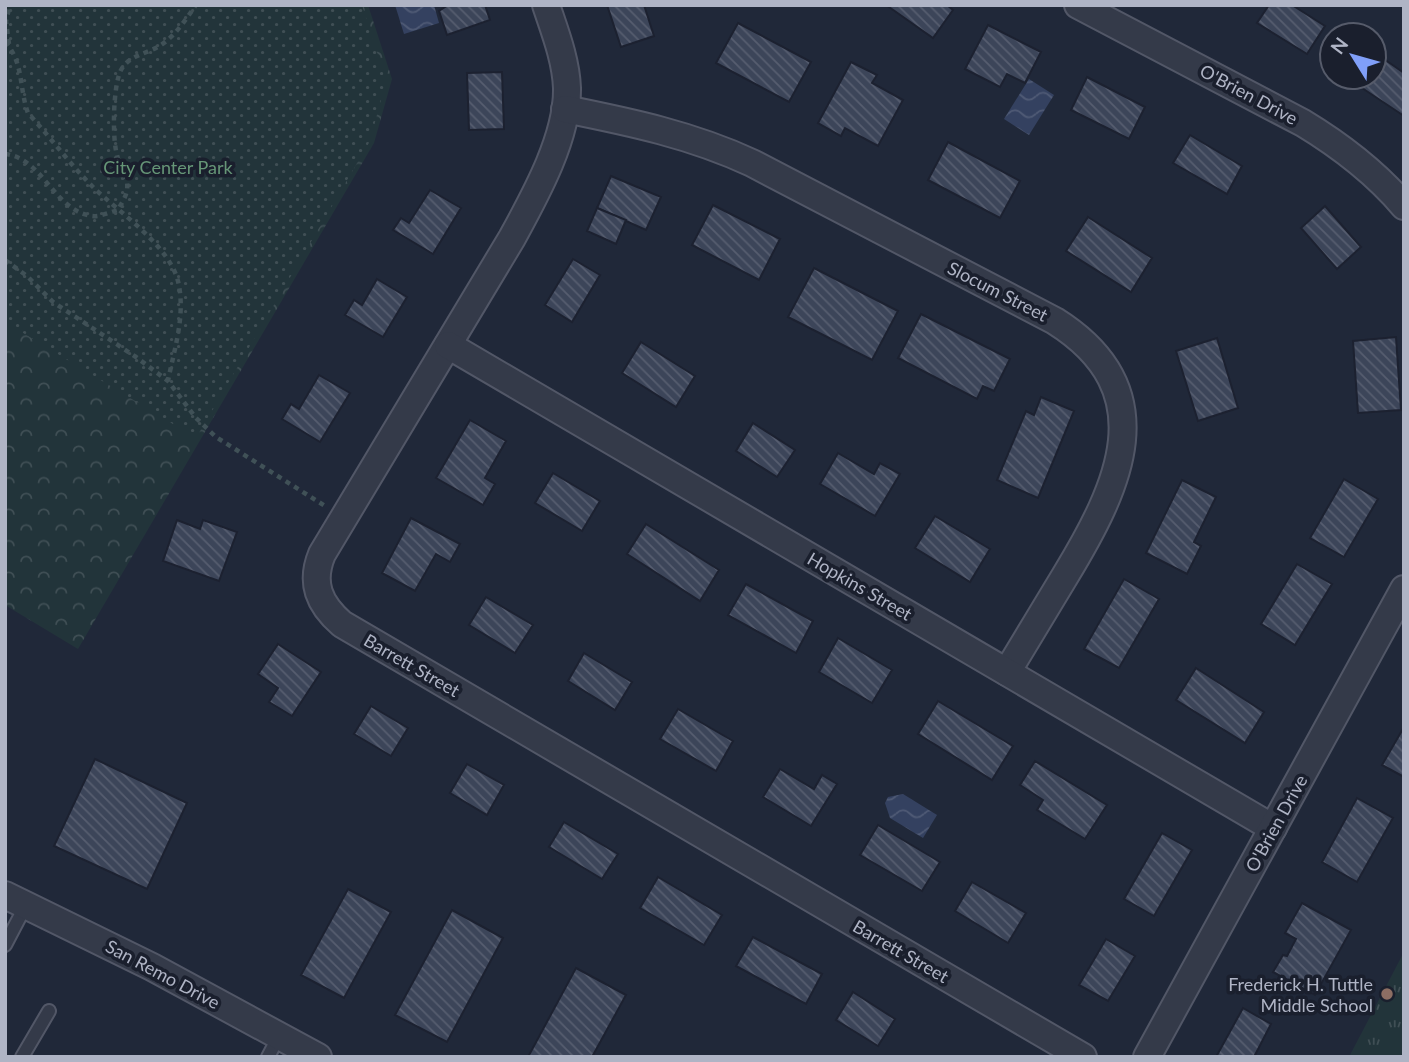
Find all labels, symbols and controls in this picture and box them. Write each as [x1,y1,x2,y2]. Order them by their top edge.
north arrow [1318,21,1388,91]
text: N [1325,33,1353,58]
street label: O'Brien Drive [1196,59,1302,129]
park label: City Center Park [103,156,234,178]
street label: Slocum Street [944,256,1052,326]
street label: Hopkins Street [804,547,917,625]
street label: Barrett Street [360,629,464,702]
street label: O'Brien Drive [1240,771,1312,875]
street label: Barrett Street [849,915,953,988]
street label: San Remo Drive [102,935,224,1013]
place label: Frederick H. Tuttle Middle School [1228,973,1373,1016]
marker: Frederick H. Tuttle Middle School [1379,986,1395,1002]

